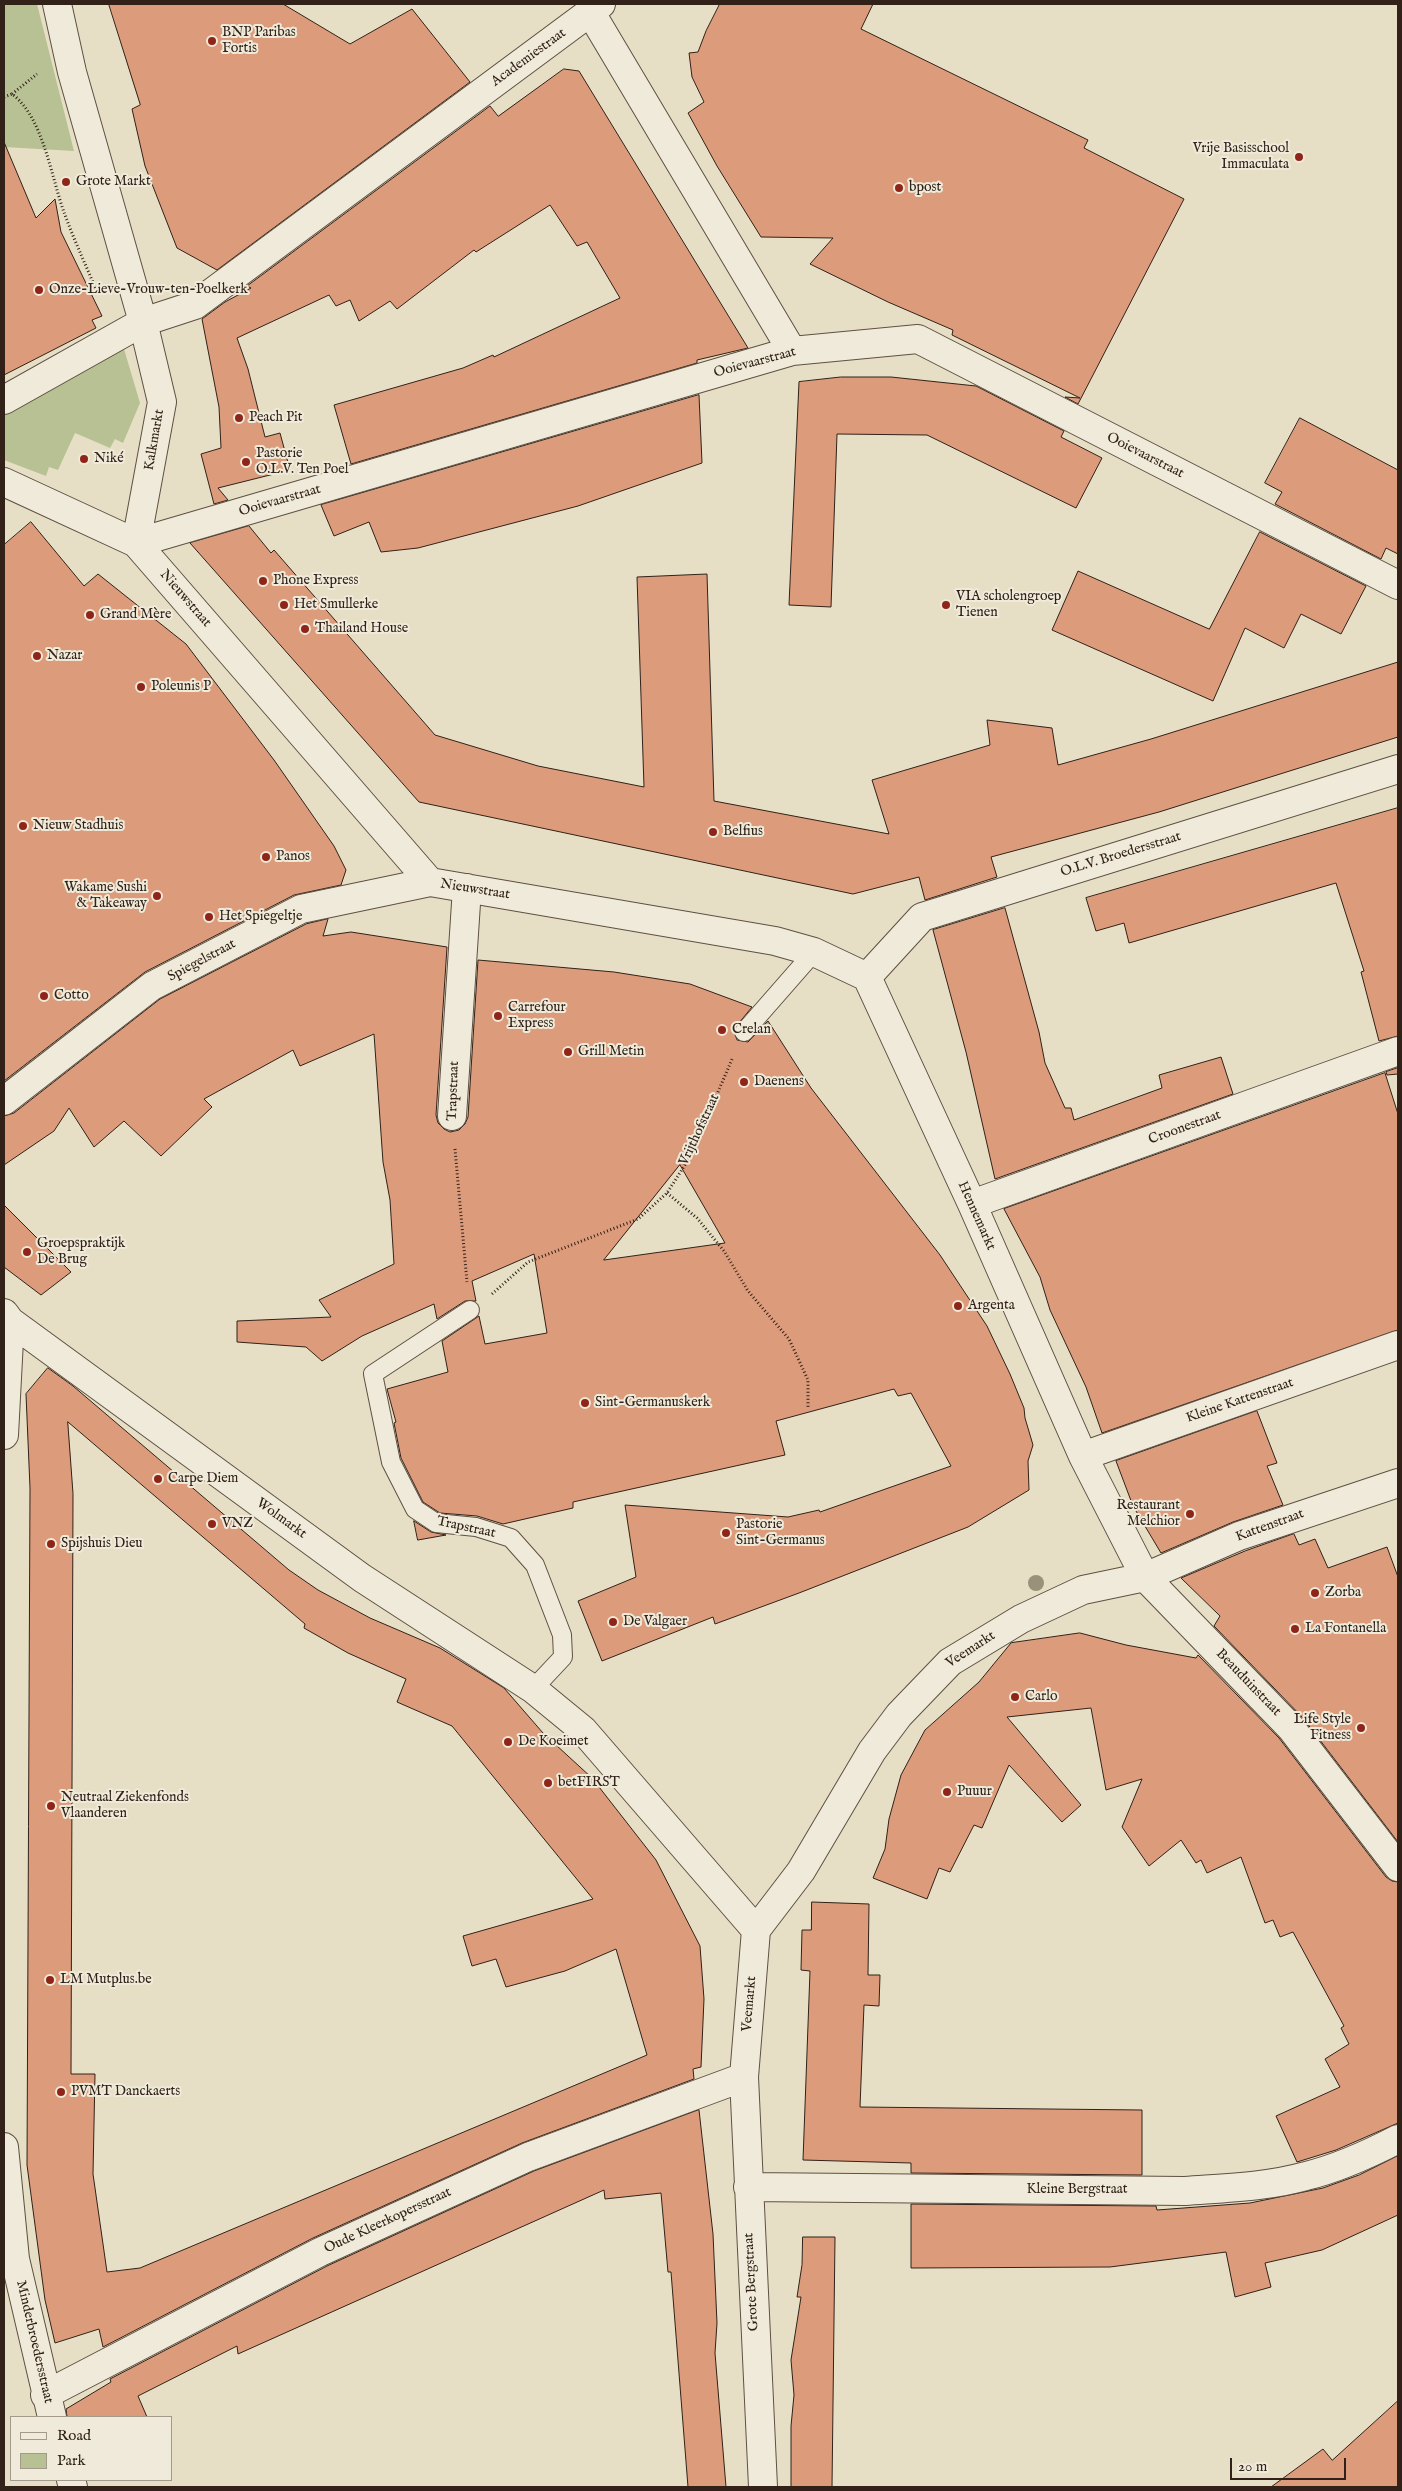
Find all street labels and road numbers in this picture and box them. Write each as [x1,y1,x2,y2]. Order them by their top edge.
street label: Academiestraat [488,25,570,91]
street label: Ooievaarstraat [712,344,798,382]
street label: Kalkmarkt [141,408,169,472]
street label: Ooievaarstraat [1104,429,1186,483]
street label: Ooievaarstraat [237,481,323,521]
street label: Nieuwstraat [156,567,214,631]
street label: O.L.V. Broedersstraat [1059,829,1183,881]
street label: Nieuwstraat [439,876,511,904]
street label: Spiegelstraat [165,936,239,986]
street label: Trapstraat [445,1061,463,1121]
street label: Vrijthofstraat [676,1092,724,1168]
street label: Croonestraat [1147,1107,1223,1149]
street label: Hennemarkt [953,1179,999,1253]
street label: Kleine Kattenstraat [1184,1375,1296,1427]
street label: Wolmarkt [253,1495,309,1543]
street label: Kattenstraat [1234,1506,1306,1546]
street label: Trapstraat [435,1514,497,1542]
street label: Veemarkt [943,1628,999,1672]
street label: Beauduinstraat [1212,1646,1284,1720]
street label: Veemarkt [739,1976,761,2032]
street label: Kleine Bergstraat [1026,2182,1128,2198]
street label: Oude Kleerkopersstraat [322,2184,454,2258]
street label: Grote Bergstraat [741,2232,763,2332]
street label: Minderbroedersstraat [12,2279,56,2405]

